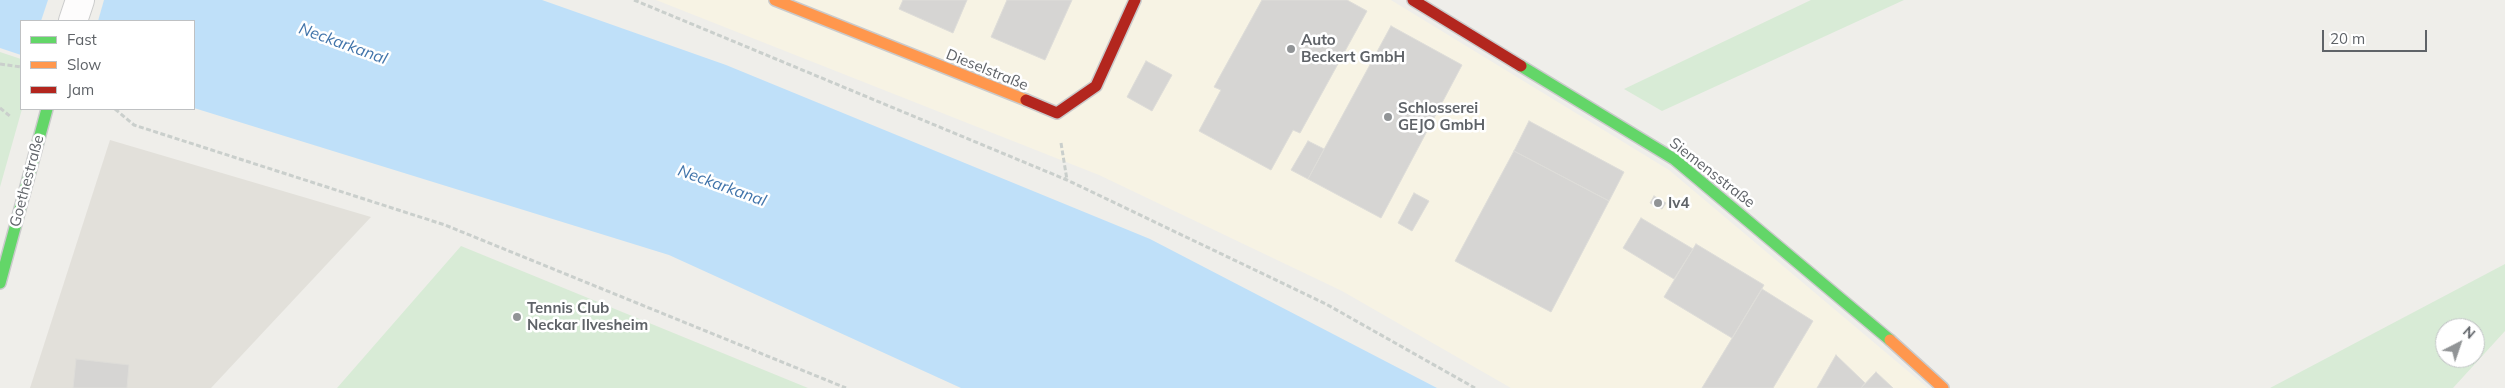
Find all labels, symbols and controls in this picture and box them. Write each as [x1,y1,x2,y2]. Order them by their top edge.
water label: Neckarkanal [296,19,390,69]
legend [20,20,195,110]
scale bar [2325,20,2430,52]
text: 20 m [2330,29,2365,48]
text: Fast [67,30,97,49]
place label: Auto Beckert GmbH [1301,31,1405,66]
marker: Auto Beckert GmbH [1285,43,1297,55]
street label: Dieselstraße [943,45,1031,95]
text: Slow [67,55,101,74]
text: Jam [67,80,94,99]
place label: Schlosserei GEJO GmbH [1398,99,1485,134]
marker: Schlosserei GEJO GmbH [1382,111,1394,123]
street label: Goethestraße [6,133,48,229]
street label: Siemensstraße [1666,134,1758,212]
water label: Neckarkanal [675,161,769,211]
place label: Iv4 [1668,194,1689,212]
marker: Iv4 [1652,197,1664,209]
place label: Tennis Club Neckar Ilvesheim [527,299,648,334]
marker: Tennis Club Neckar Ilvesheim [511,311,523,323]
north arrow [2435,318,2485,368]
text: N [2459,322,2479,343]

